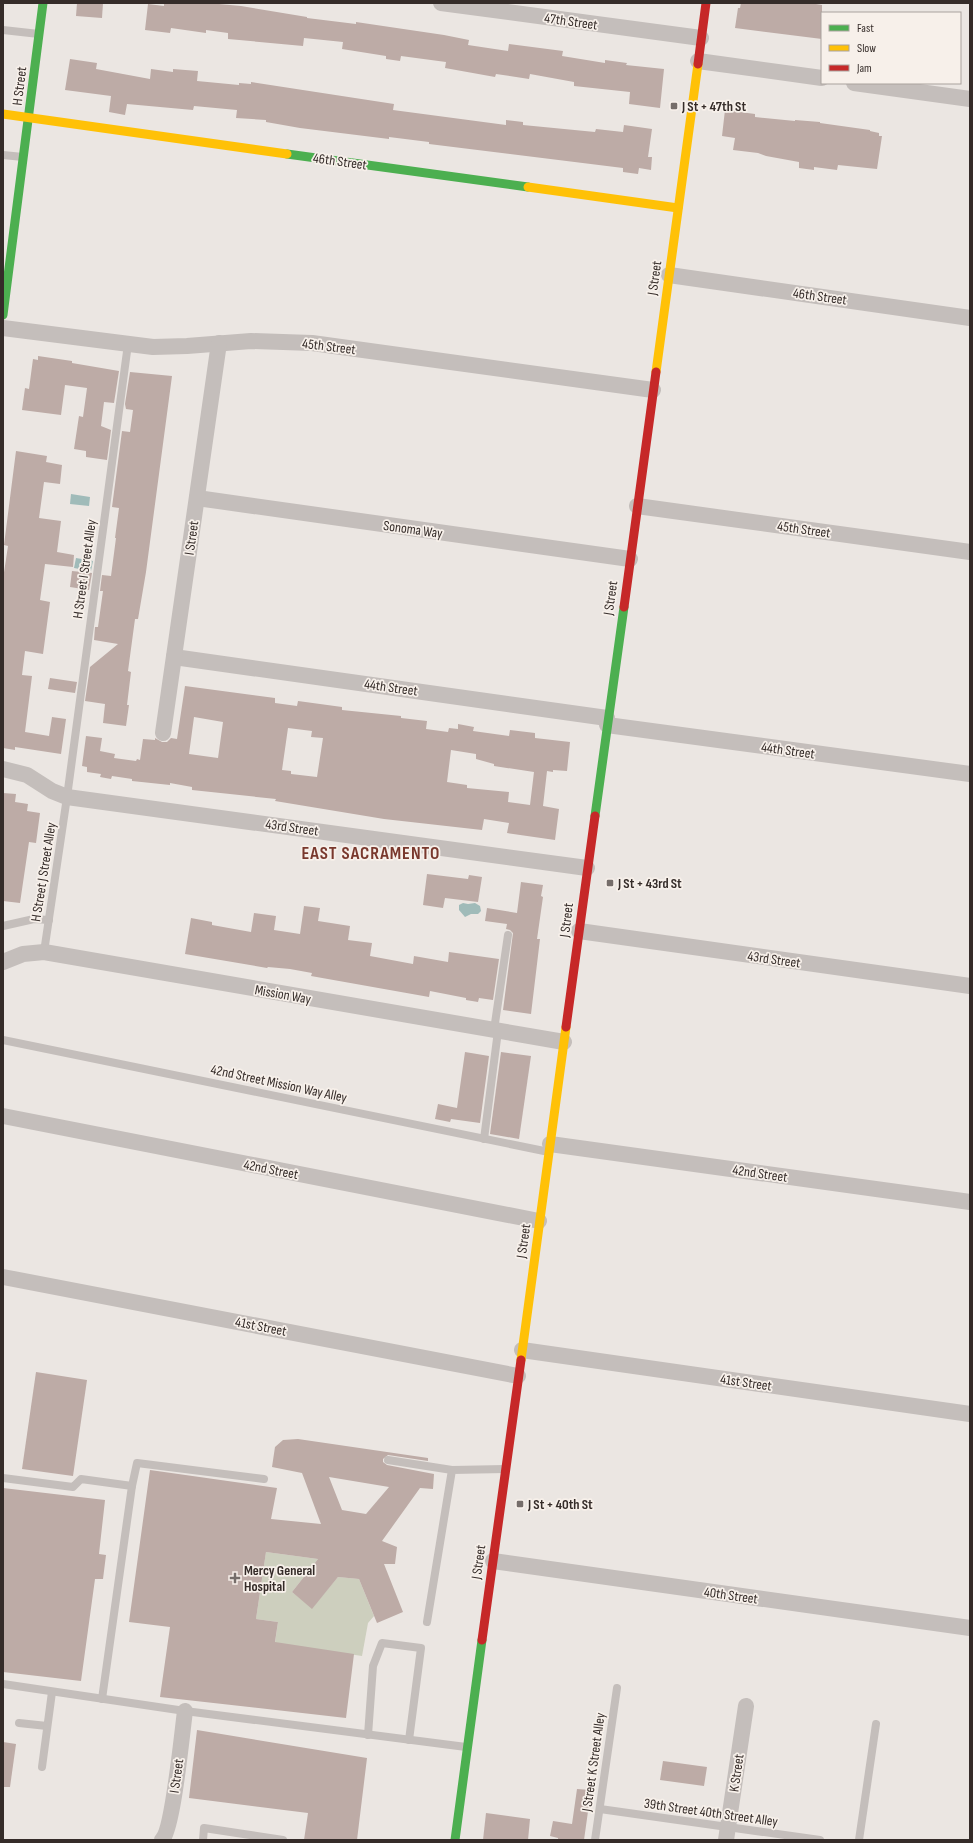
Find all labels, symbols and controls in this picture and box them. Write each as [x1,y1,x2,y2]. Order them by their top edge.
street label: 47th Street [543,9,599,34]
legend [821,12,961,84]
text: Fast [857,21,874,36]
text: Slow [857,41,876,56]
text: Jam [856,61,872,76]
street label: H Street [9,66,30,106]
place label: J St + 47th St [681,98,746,115]
marker: J St + 47th St [669,101,679,111]
street label: 46th Street [312,149,368,174]
street label: J Street [644,260,665,297]
street label: 46th Street [792,284,848,309]
street label: 45th Street [301,335,357,358]
street label: Sonoma Way [382,517,444,542]
street label: 45th Street [776,517,832,542]
street label: H Street I Street Alley [69,518,100,620]
street label: I Street [181,520,202,556]
street label: J Street [600,580,621,617]
street label: 44th Street [363,675,419,700]
street label: 44th Street [760,738,816,763]
street label: 43rd Street [264,815,319,840]
street label: H Street J Street Alley [27,821,60,923]
district label: EAST SACRAMENTO [302,843,440,864]
place label: J St + 43rd St [617,875,682,892]
marker: J St + 43rd St [605,878,615,888]
street label: J Street [556,902,577,939]
street label: 43rd Street [746,947,801,972]
street label: Mission Way [253,981,313,1008]
street label: 42nd Street Mission Way Alley [209,1061,349,1106]
street label: 42nd Street [242,1156,300,1183]
street label: 42nd Street [731,1161,788,1186]
street label: J Street [513,1223,534,1260]
street label: 41st Street [234,1313,288,1340]
street label: 41st Street [719,1370,773,1395]
place label: J St + 40th St [527,1496,593,1513]
marker: J St + 40th St [515,1499,525,1509]
street label: J Street [468,1544,489,1581]
place label: Mercy General Hospital [244,1562,315,1595]
marker: Mercy General Hospital [229,1572,241,1584]
street label: 40th Street [703,1583,759,1608]
street label: J Street K Street Alley [578,1711,609,1814]
street label: K Street [725,1753,748,1793]
street label: I Street [166,1758,187,1794]
street label: 39th Street 40th Street Alley [643,1795,780,1830]

